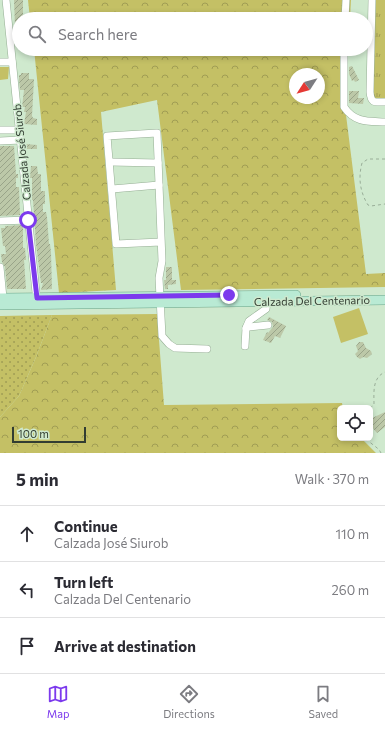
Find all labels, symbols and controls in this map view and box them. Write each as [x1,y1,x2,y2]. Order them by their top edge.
search box [12,12,373,56]
icon: search [26,23,48,45]
text: Search here [58,25,137,43]
north arrow [289,68,325,104]
street label: Calzada José Siurob [10,103,34,201]
route start [19,211,37,229]
route end [220,286,238,304]
street label: Calzada Del Centenario [254,293,371,308]
map controls [337,405,373,441]
button: locate [337,405,373,441]
scale bar [12,425,86,444]
text: 100 m [18,427,49,440]
text: 5 min [16,469,59,490]
text: Walk · 370 m [295,471,369,487]
text: Continue [54,517,118,535]
icon: ahead [16,523,38,545]
text: 110 m [336,526,369,542]
text: Calzada José Siurob [54,535,168,551]
text: Turn left [54,573,113,591]
icon: left [16,579,38,601]
text: 260 m [332,582,369,598]
text: Calzada Del Centenario [54,591,191,607]
icon: arrive [16,635,38,657]
text: Arrive at destination [54,637,196,655]
tab: Map [47,683,70,720]
tab: Directions [163,683,215,720]
tab: Saved [308,683,338,720]

